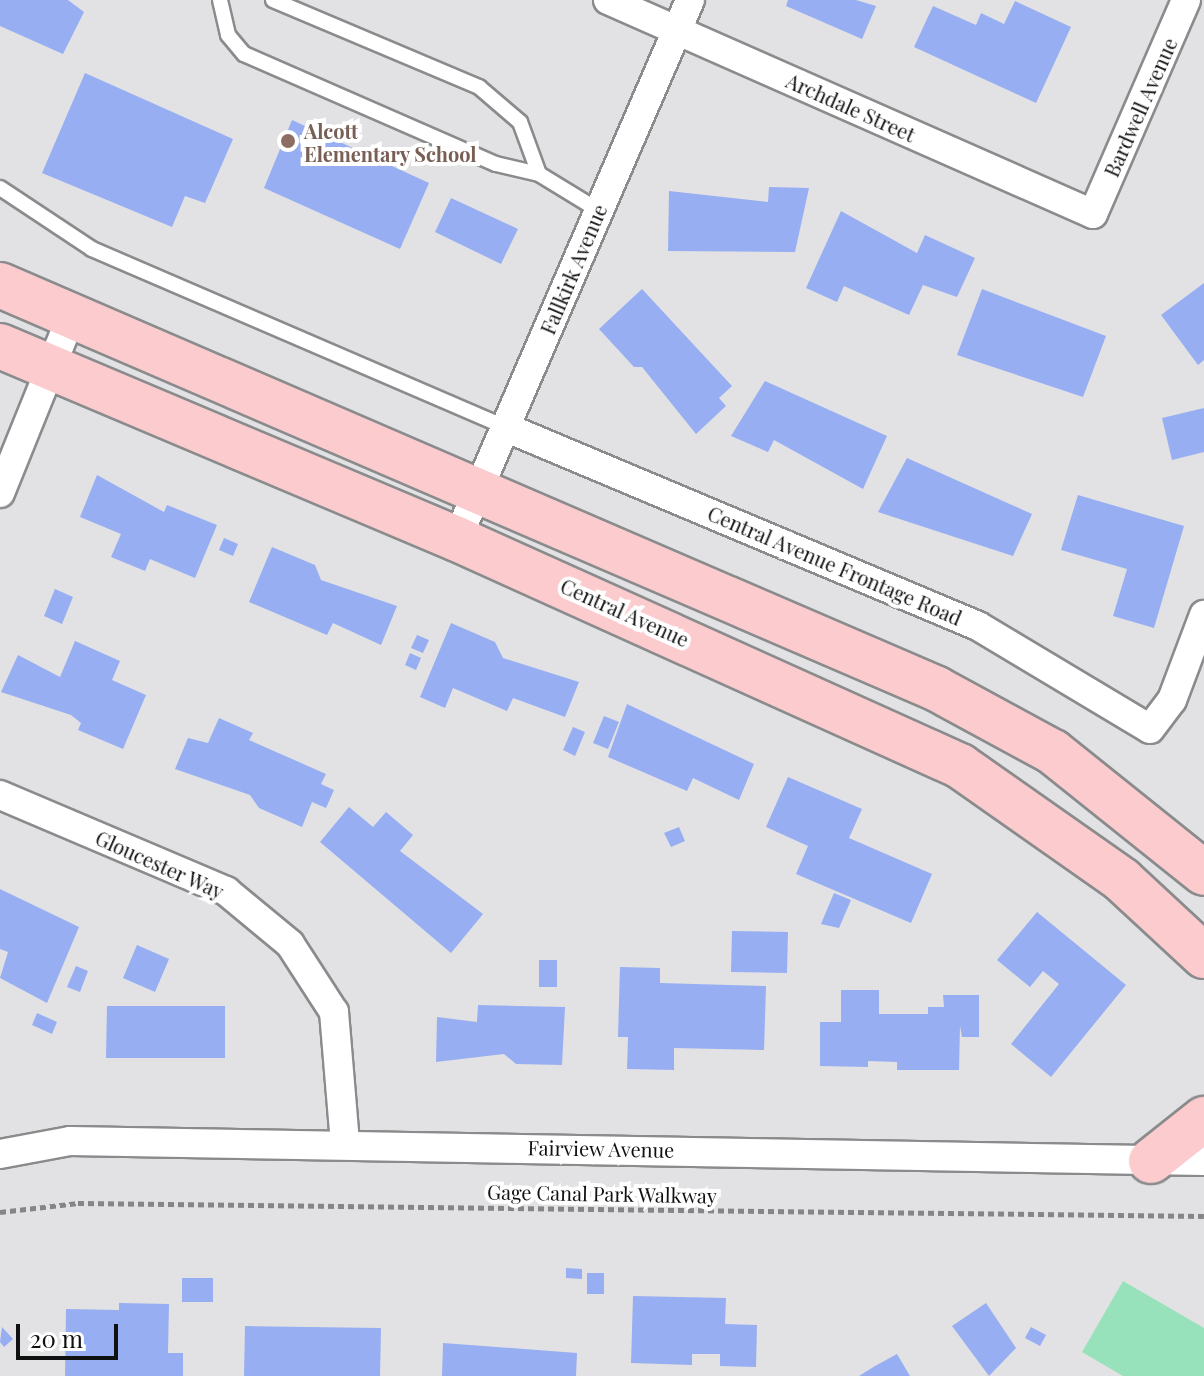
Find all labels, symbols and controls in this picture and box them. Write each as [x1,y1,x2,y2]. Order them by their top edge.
street label: Bardwell Avenue [1098,33,1182,181]
street label: Archdale Street [783,68,919,146]
place label: Alcott Elementary School [304,118,477,165]
marker: Alcott Elementary School [279,132,297,150]
street label: Fallkirk Avenue [535,200,611,338]
street label: Central Avenue Frontage Road [704,500,966,630]
street label: Central Avenue [557,573,693,651]
street label: Gloucester Way [92,825,228,903]
street label: Fairview Avenue [527,1135,675,1161]
street label: Gage Canal Park Walkway [486,1179,718,1207]
scale bar [20,1308,122,1358]
text: 20 m [30,1322,83,1354]

